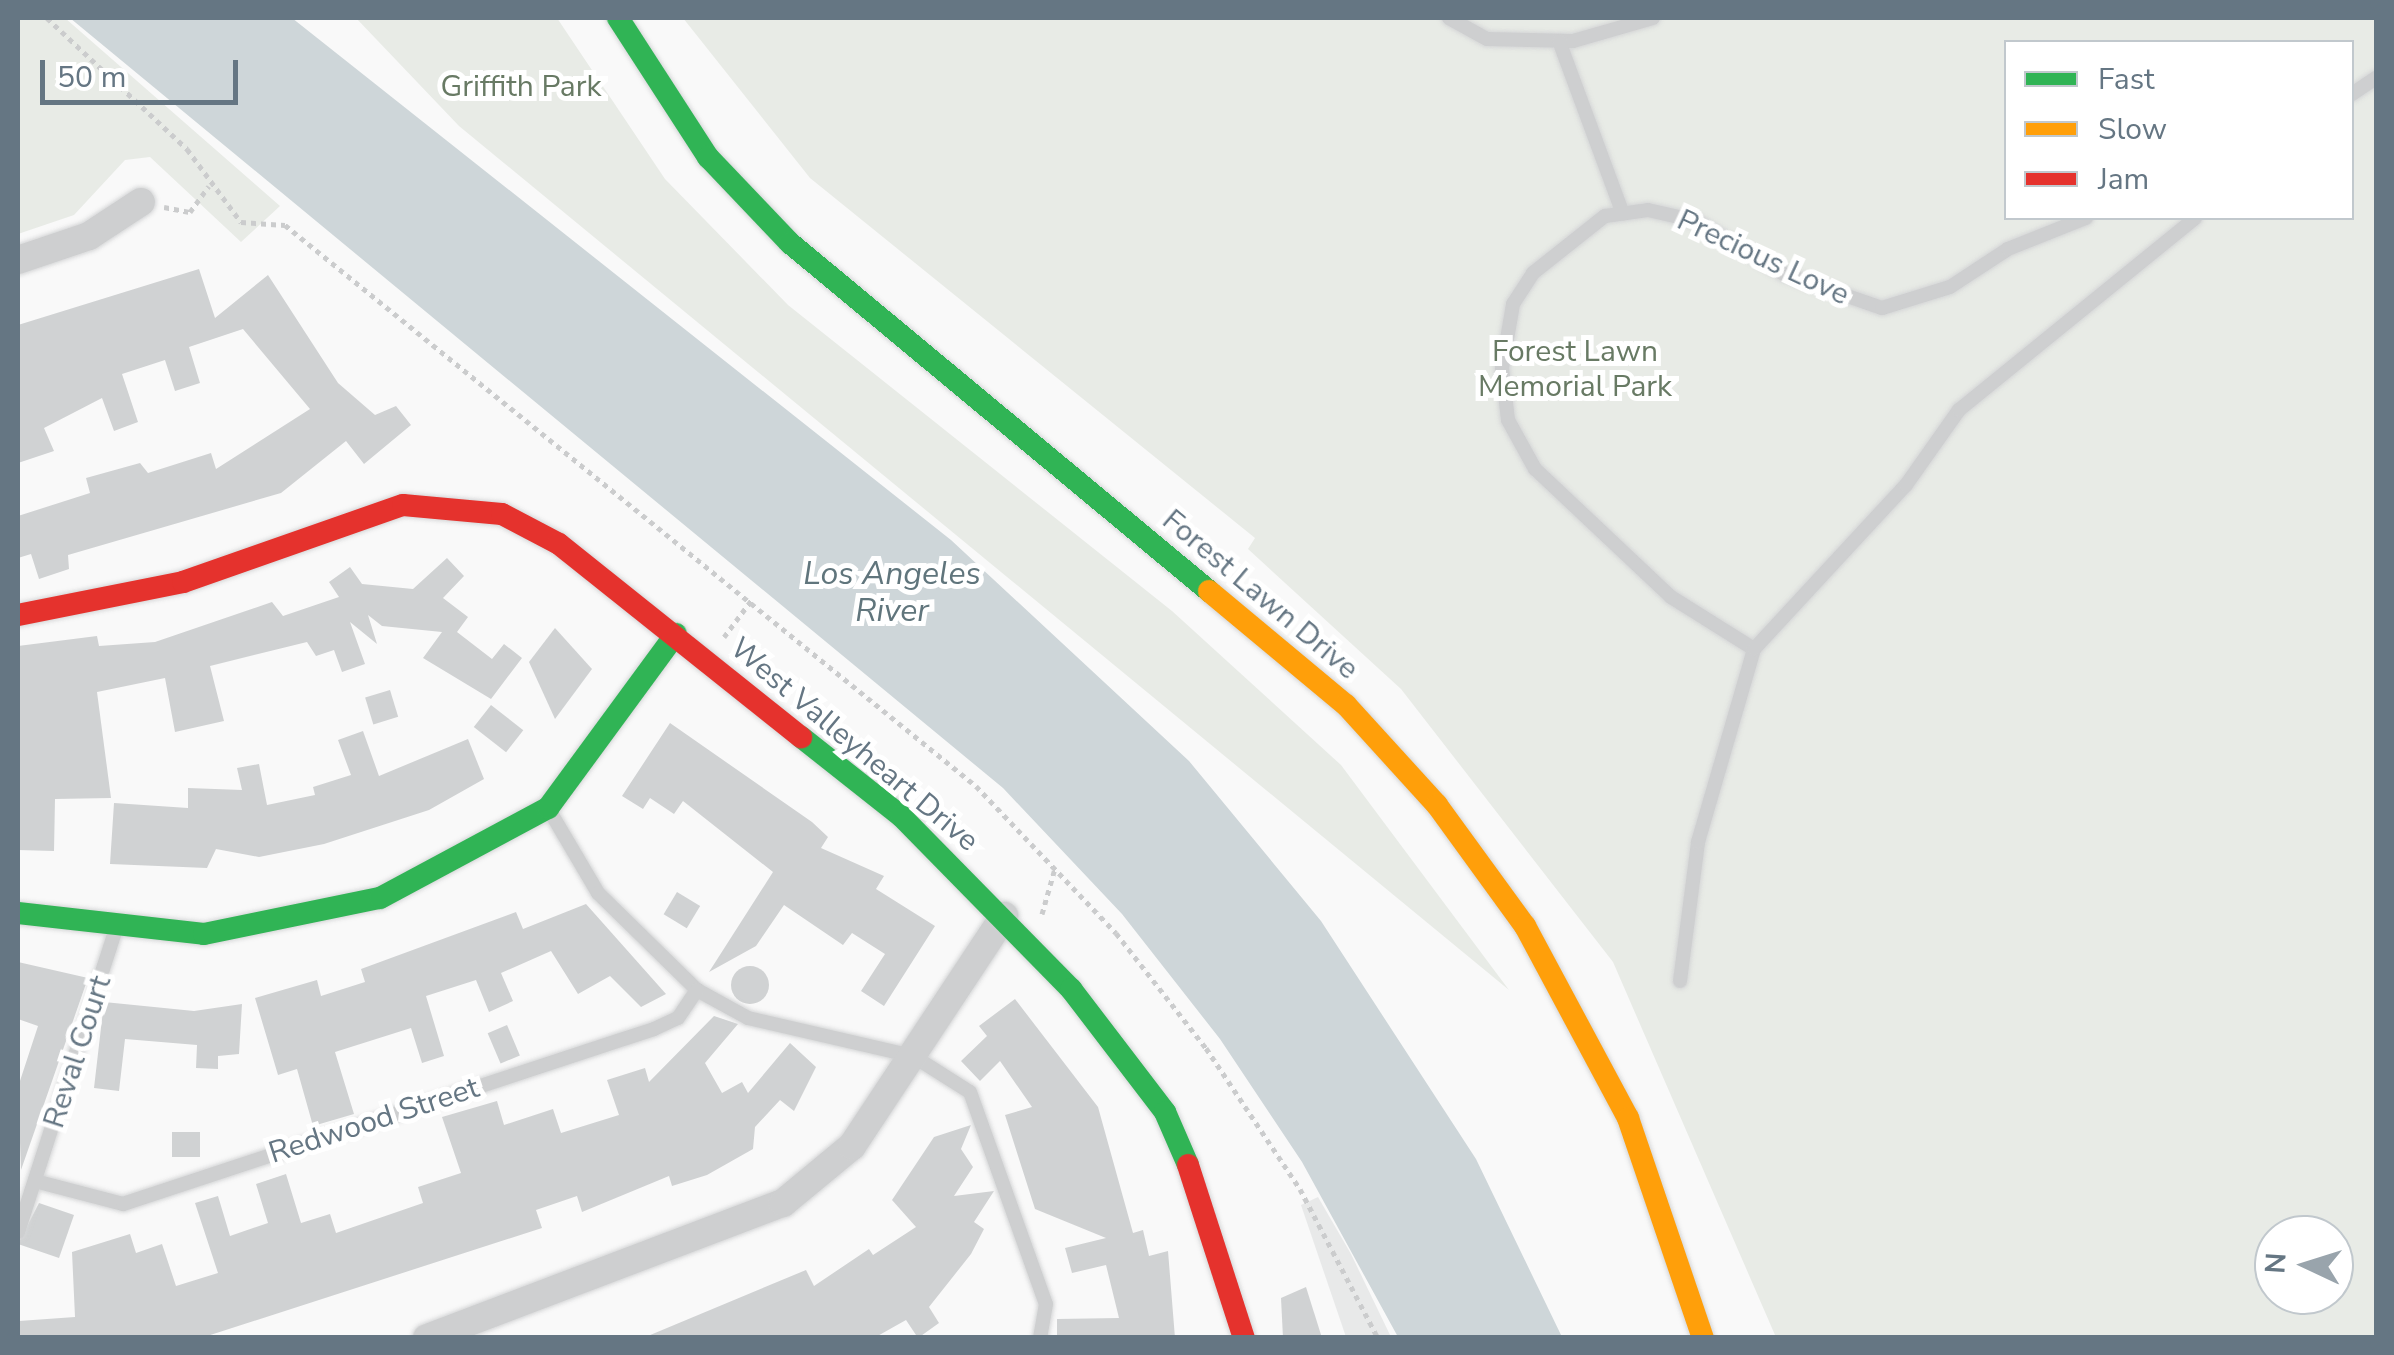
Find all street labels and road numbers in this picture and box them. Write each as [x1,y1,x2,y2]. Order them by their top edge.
street label: Precious Love [1671,202,1855,314]
street label: Forest Lawn Drive [1155,503,1365,687]
street label: West Valleyheart Drive [722,631,986,859]
street label: Reval Court [36,971,120,1133]
street label: Redwood Street [264,1070,484,1172]

